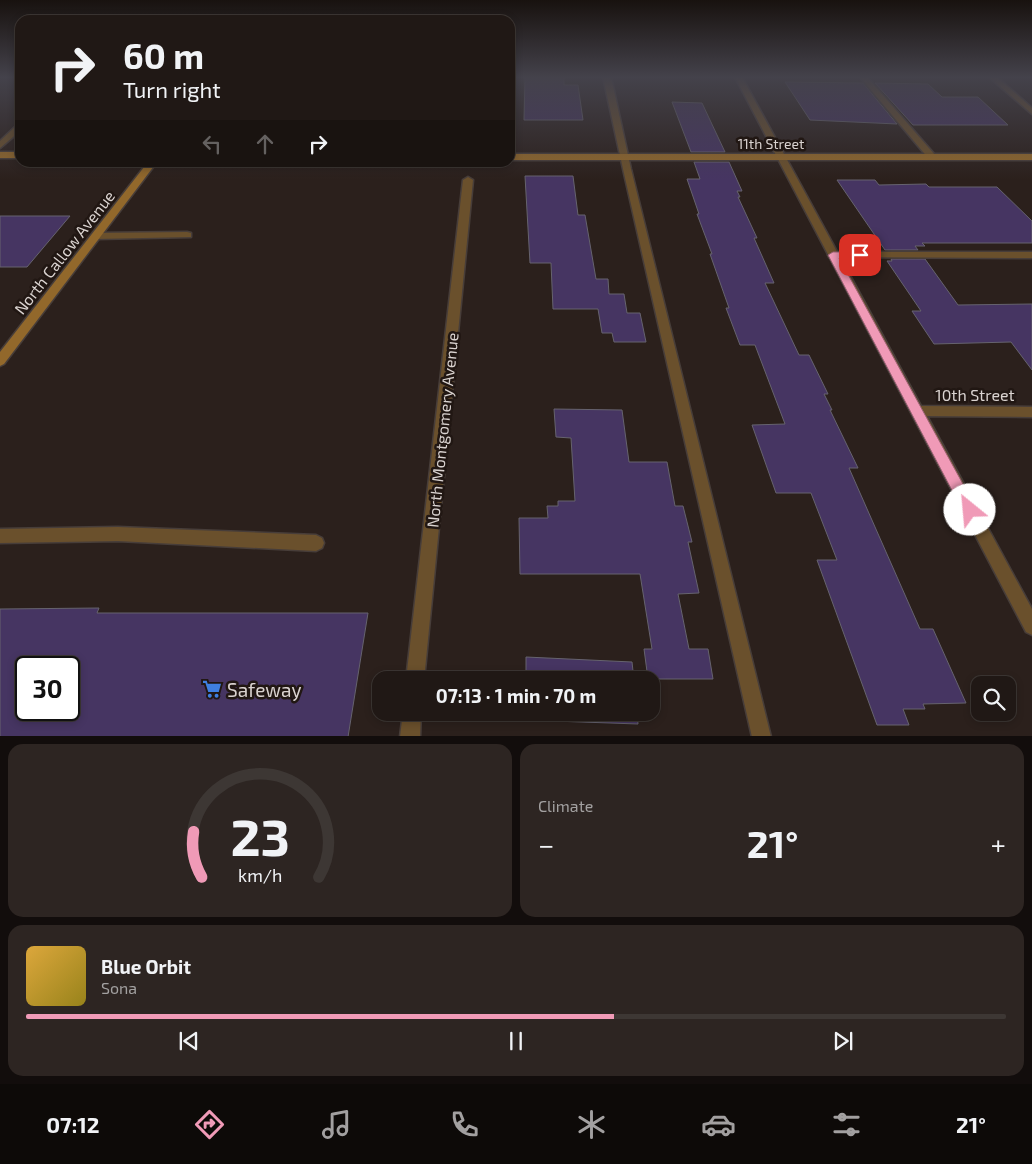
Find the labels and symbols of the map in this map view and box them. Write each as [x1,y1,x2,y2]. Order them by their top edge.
street label: 11th Street [738,135,804,152]
street label: North Callow Avenue [10,186,118,318]
pin [839,234,881,276]
street label: North Montgomery Avenue [422,331,462,529]
street label: 10th Street [935,385,1015,404]
position arrow [943,483,995,535]
speed limit sign: 30 [15,656,80,721]
supermarket icon: Safeway [201,678,223,700]
place label: Safeway [227,678,301,701]

